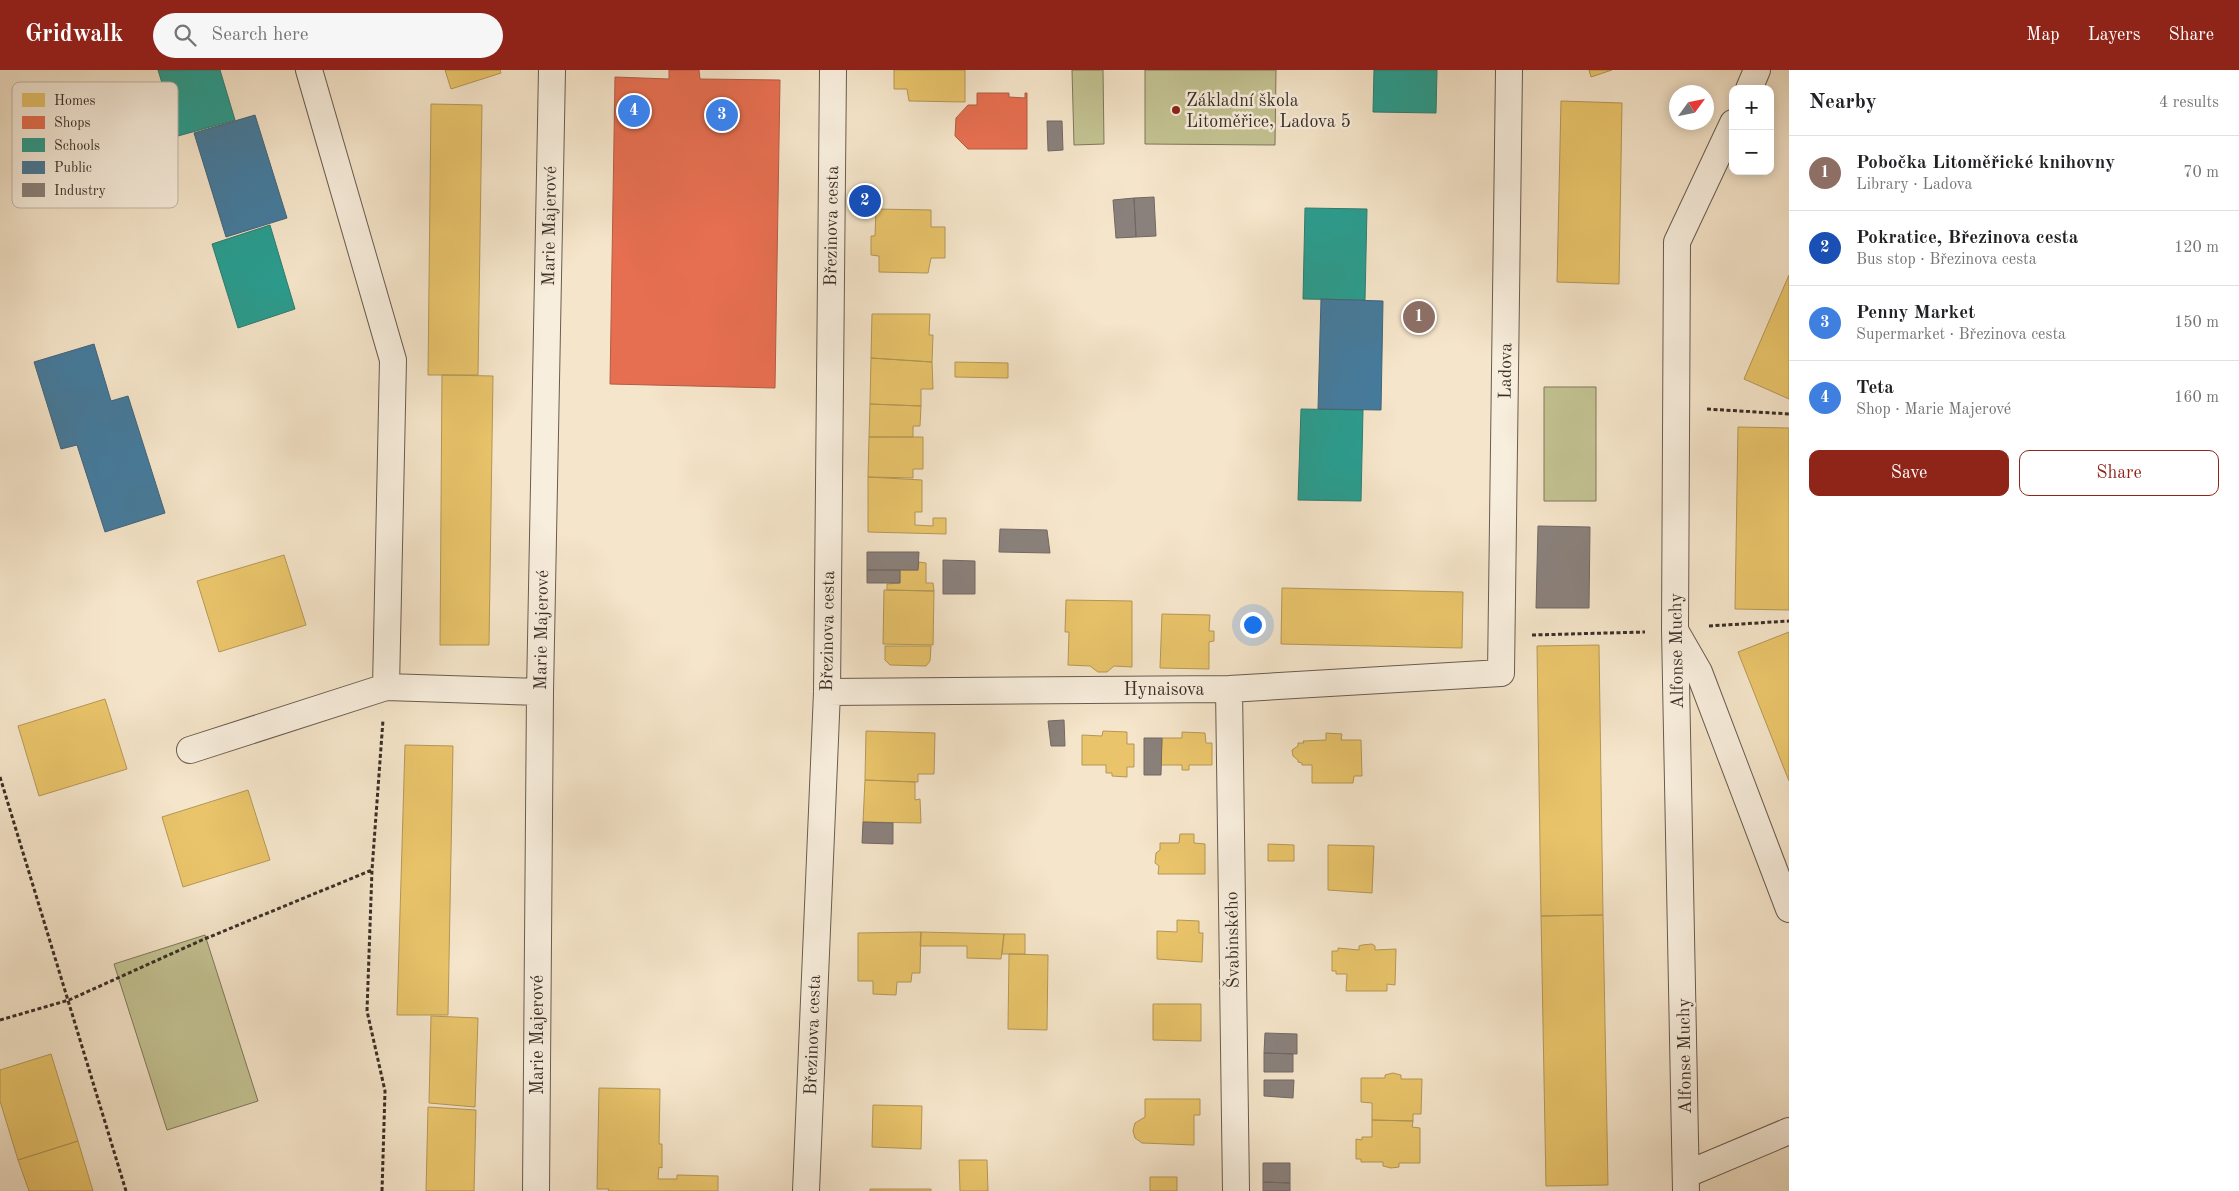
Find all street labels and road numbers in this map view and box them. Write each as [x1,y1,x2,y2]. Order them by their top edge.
street label: Březinova cesta [822,165,842,287]
street label: Marie Majerové [540,166,560,286]
street label: Ladova [1497,343,1515,399]
street label: Marie Majerové [532,570,552,690]
street label: Březinova cesta [818,570,838,692]
street label: Alfonse Muchy [1667,592,1687,709]
street label: Hynaisova [1123,681,1205,699]
street label: Švabinského [1218,891,1243,989]
street label: Březinova cesta [802,974,824,1096]
street label: Marie Majerové [529,975,547,1095]
street label: Alfonse Muchy [1675,997,1695,1114]

